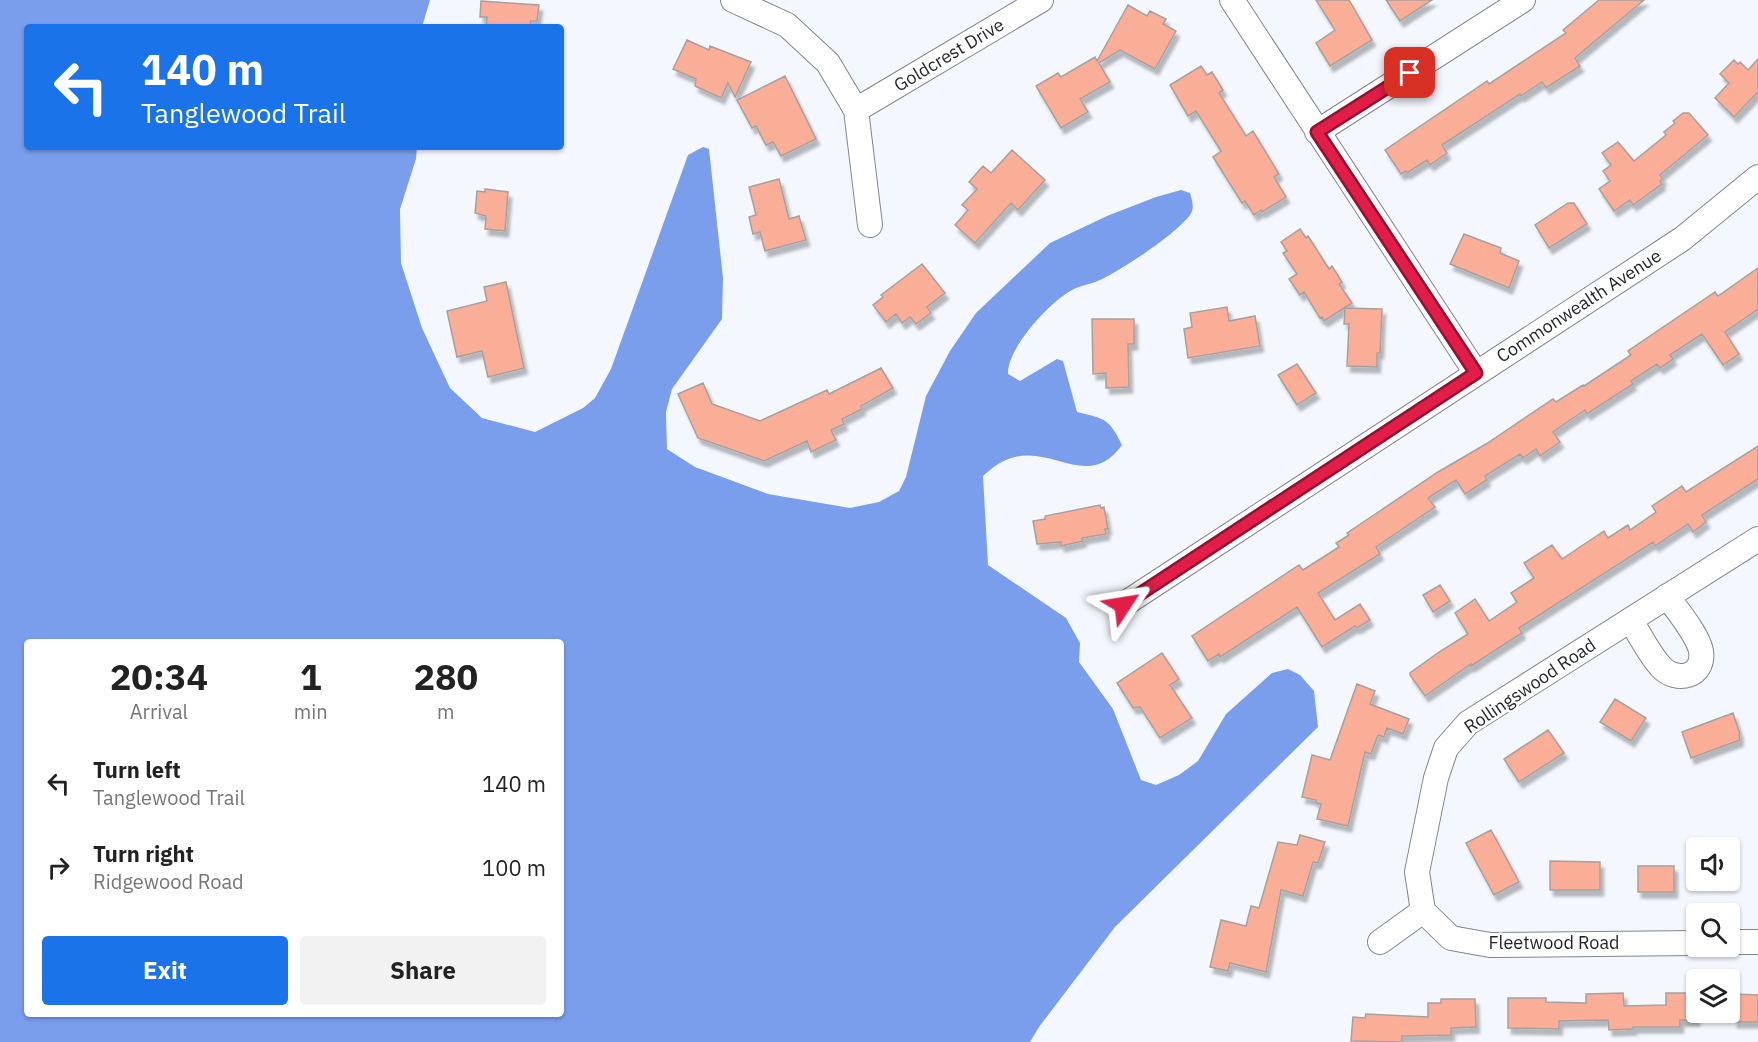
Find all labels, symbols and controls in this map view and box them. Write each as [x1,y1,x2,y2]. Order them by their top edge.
street label: Goldcrest Drive [890,13,1008,96]
text: 140 m [141,42,264,97]
pin [1384,47,1435,98]
icon: left [42,48,120,126]
icon: arrive [1393,56,1426,89]
text: Tanglewood Trail [141,95,346,130]
street label: Commonwealth Avenue [1492,244,1666,367]
position arrow [1091,573,1155,637]
street label: Rollingswood Road [1460,633,1600,738]
text: 20:34 [110,653,208,700]
text: 1 [300,653,322,700]
text: 280 [413,653,478,700]
text: Arrival [130,698,188,725]
text: min [294,698,328,725]
text: m [437,698,455,725]
text: Turn left [93,755,181,784]
icon: left [42,767,75,800]
text: 140 m [482,769,546,798]
text: Tanglewood Trail [93,784,245,811]
map controls [1686,837,1740,1023]
button: sound [1686,837,1740,891]
text: Turn right [93,839,194,868]
icon: right [42,851,75,884]
text: 100 m [482,853,546,882]
text: Ridgewood Road [93,868,244,895]
button: search [1686,903,1740,957]
street label: Fleetwood Road [1488,931,1620,954]
button: Exit [42,936,288,1005]
button: Share [300,936,546,1005]
button: layers [1686,969,1740,1023]

